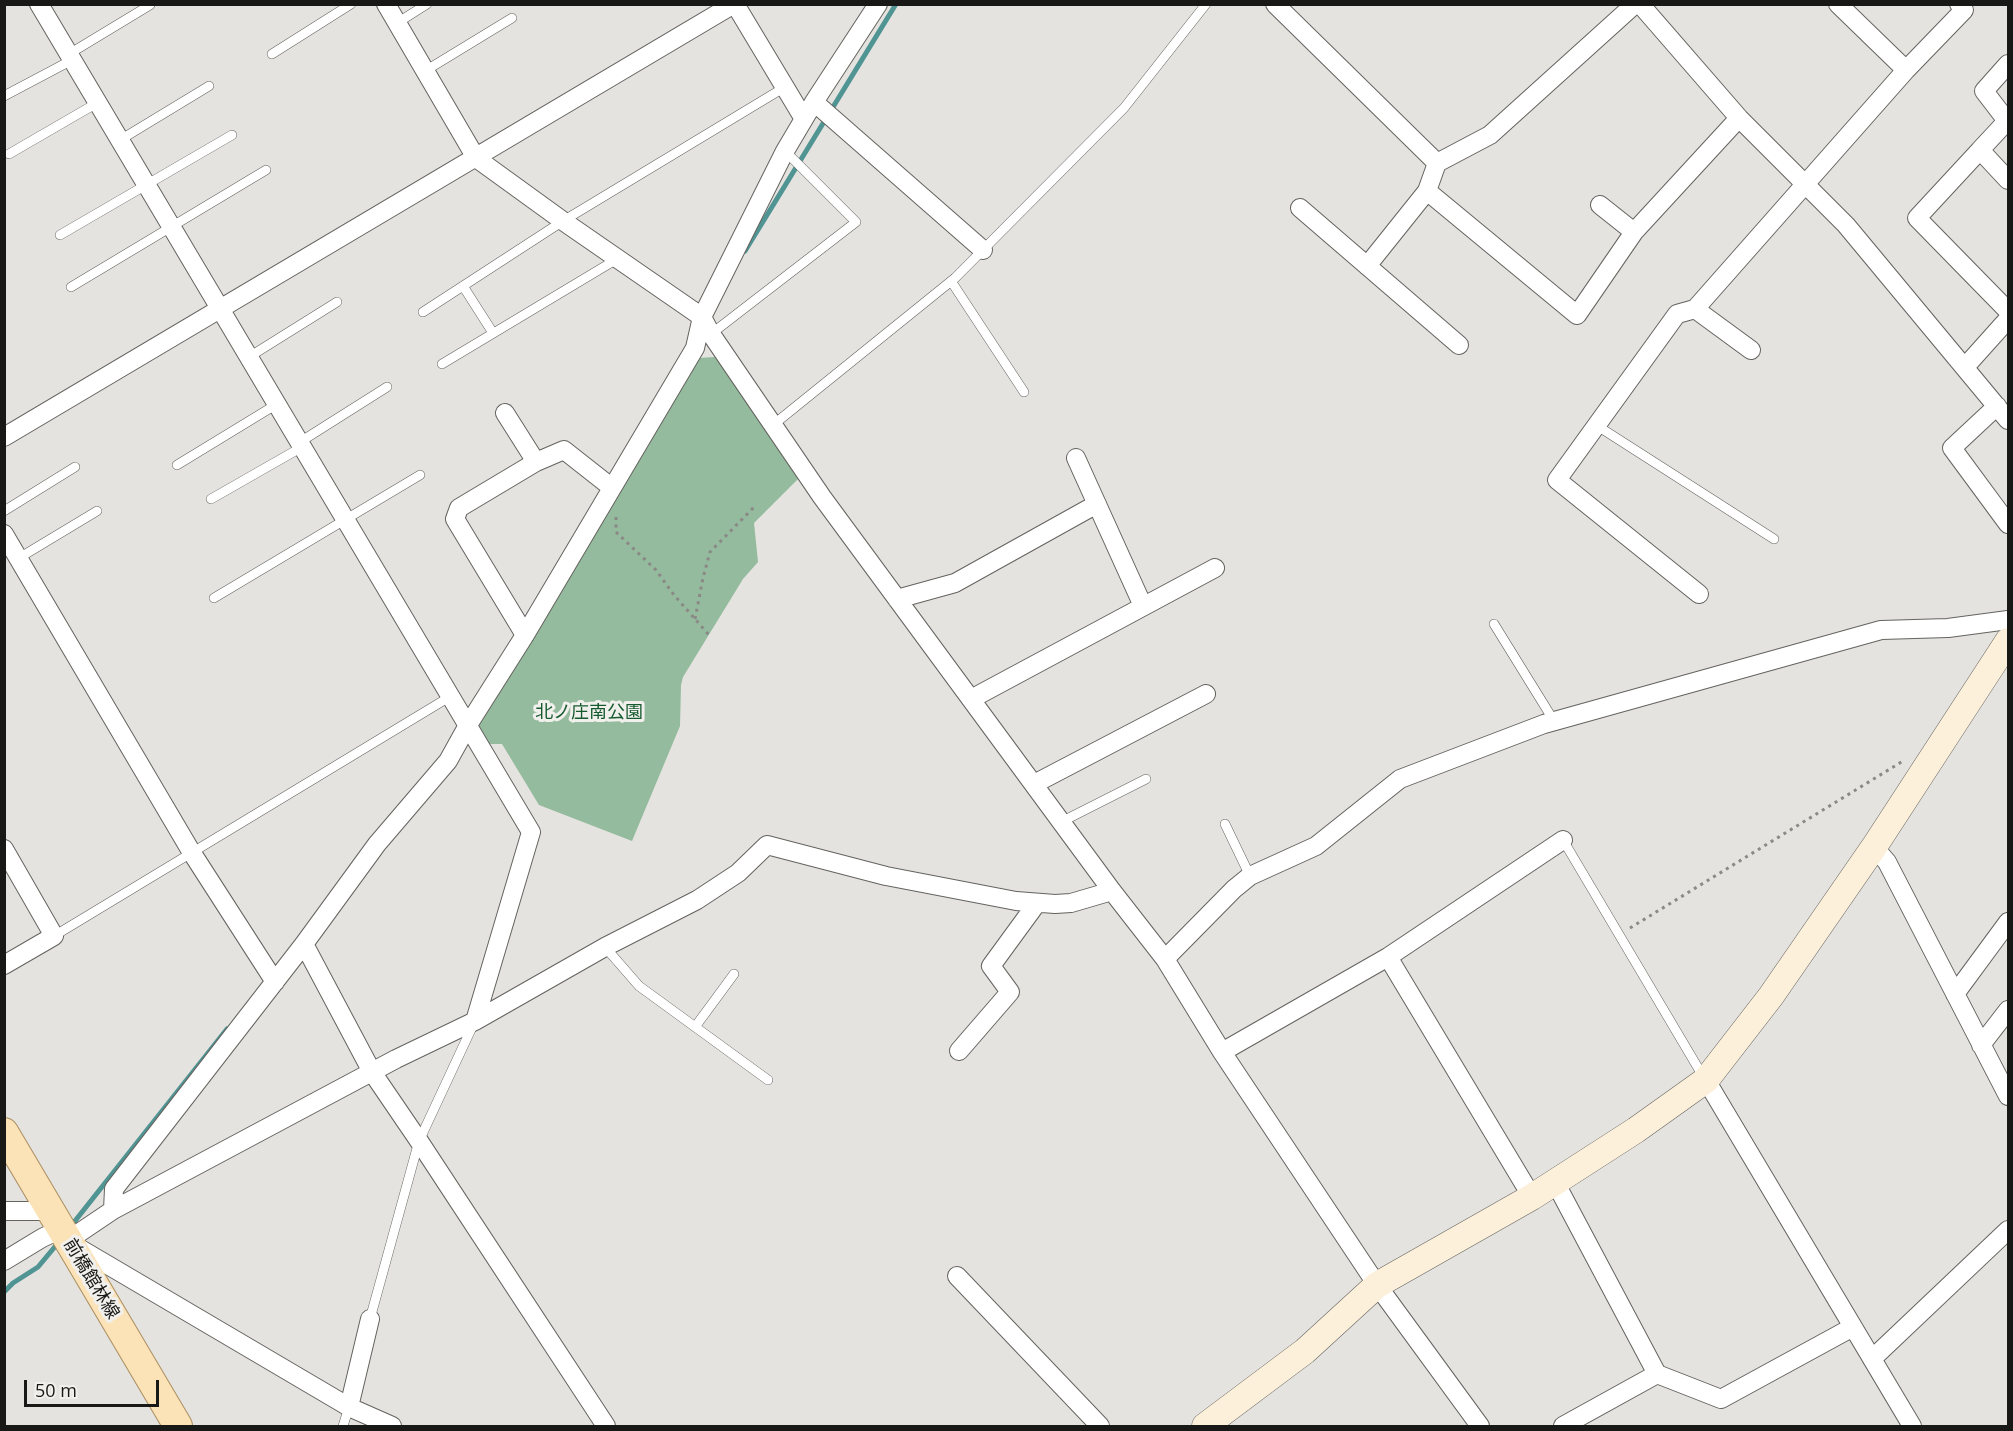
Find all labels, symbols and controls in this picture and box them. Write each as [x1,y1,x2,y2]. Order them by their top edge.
park label: 北ノ庄南公園 [535,702,643,724]
street label: 前橋館林線 [59,1235,123,1323]
scale bar [27,1368,162,1406]
text: 50 m [35,1378,77,1402]

